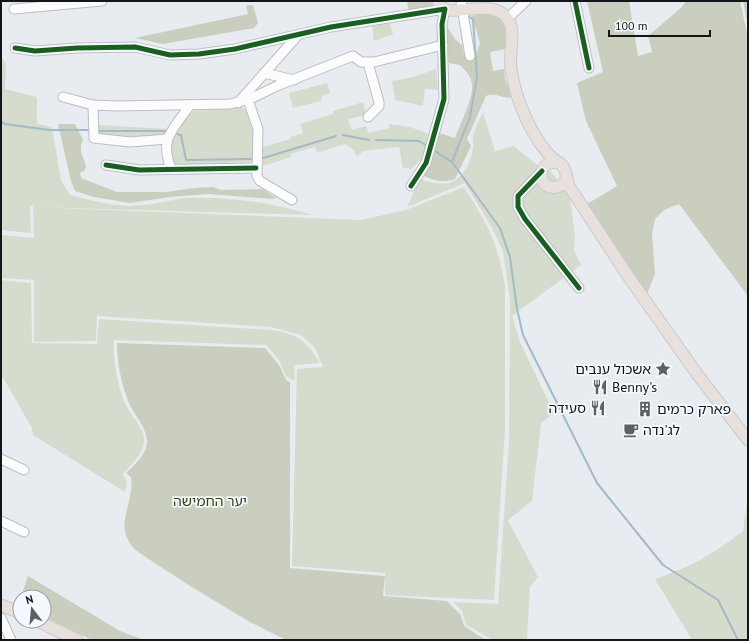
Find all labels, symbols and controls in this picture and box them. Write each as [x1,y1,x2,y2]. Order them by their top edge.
scale bar [609,12,710,38]
text: 100 m [615,18,648,33]
place label: אשכול ענבים [575,360,651,378]
place icon: אשכול ענבים [654,360,672,378]
restaurant icon: Benny's [591,378,609,396]
place label: Benny's [612,378,657,396]
place label: סעידה [548,399,586,417]
restaurant icon: סעידה [589,399,607,417]
building icon: פארק כרמים [636,400,654,418]
place label: פארק כרמים [657,400,731,418]
cafe icon: לג'נדה [622,421,640,439]
place label: לג'נדה [643,421,680,439]
park label: יער החמישה [173,492,247,510]
north arrow [12,589,52,629]
text: N [24,592,35,607]

